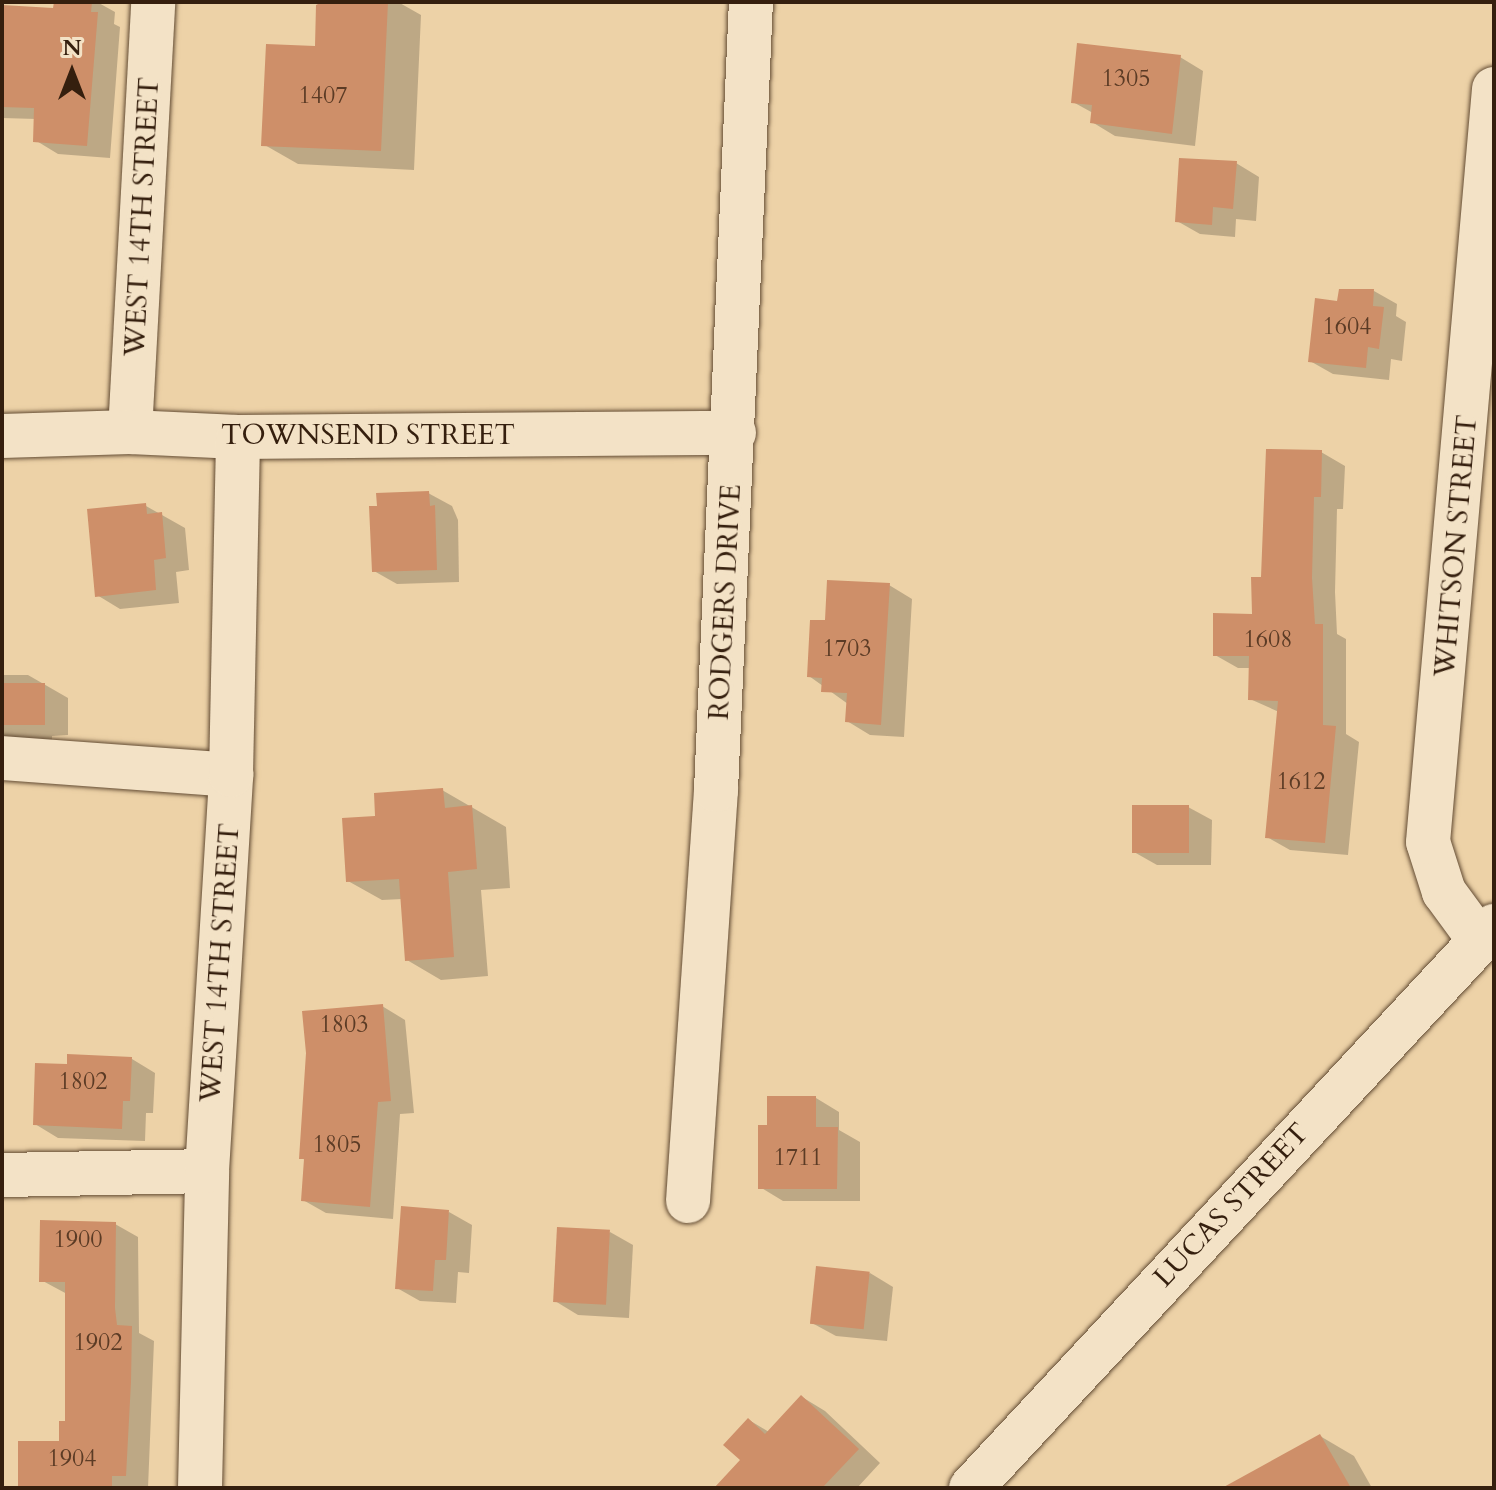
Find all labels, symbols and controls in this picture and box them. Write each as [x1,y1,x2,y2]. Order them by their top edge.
north arrow [32,32,112,112]
text: N [62,33,82,63]
house number: 1305 [1101,65,1151,93]
street label: WEST 14TH STREET [118,77,166,357]
house number: 1407 [298,82,348,110]
house number: 1604 [1322,313,1372,341]
street label: WHITSON STREET [1428,413,1484,679]
street label: TOWNSEND STREET [221,418,515,452]
street label: RODGERS DRIVE [702,483,748,721]
house number: 1608 [1243,626,1293,654]
house number: 1703 [822,635,872,663]
house number: 1612 [1276,768,1326,796]
street label: WEST 14TH STREET [193,822,247,1104]
house number: 1803 [319,1011,369,1039]
house number: 1802 [58,1068,108,1096]
street label: LUCAS STREET [1147,1116,1315,1294]
house number: 1805 [312,1131,362,1159]
house number: 1711 [773,1144,823,1172]
house number: 1900 [53,1226,103,1254]
house number: 1902 [73,1329,123,1357]
house number: 1904 [47,1445,97,1473]

